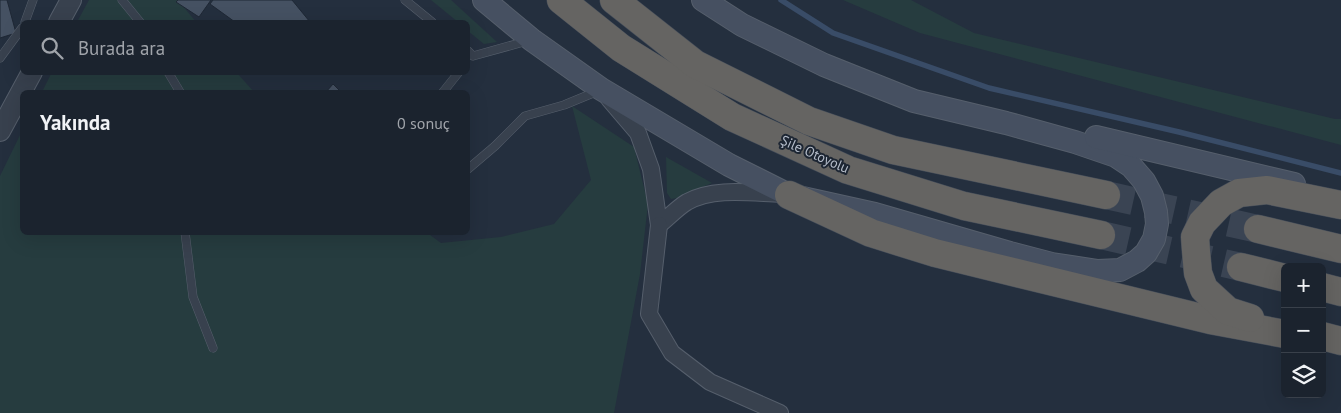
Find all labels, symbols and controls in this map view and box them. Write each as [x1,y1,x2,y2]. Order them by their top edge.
search box [20,20,470,75]
icon: search [38,34,66,62]
text: Burada ara [78,36,165,60]
text: Yakında [40,109,110,136]
text: 0 sonuç [397,113,450,133]
street label: Şile Otoyolu [778,131,852,177]
map controls [1281,263,1326,398]
button: + [1281,263,1326,308]
button: − [1281,308,1326,353]
button: layers [1281,353,1326,398]

